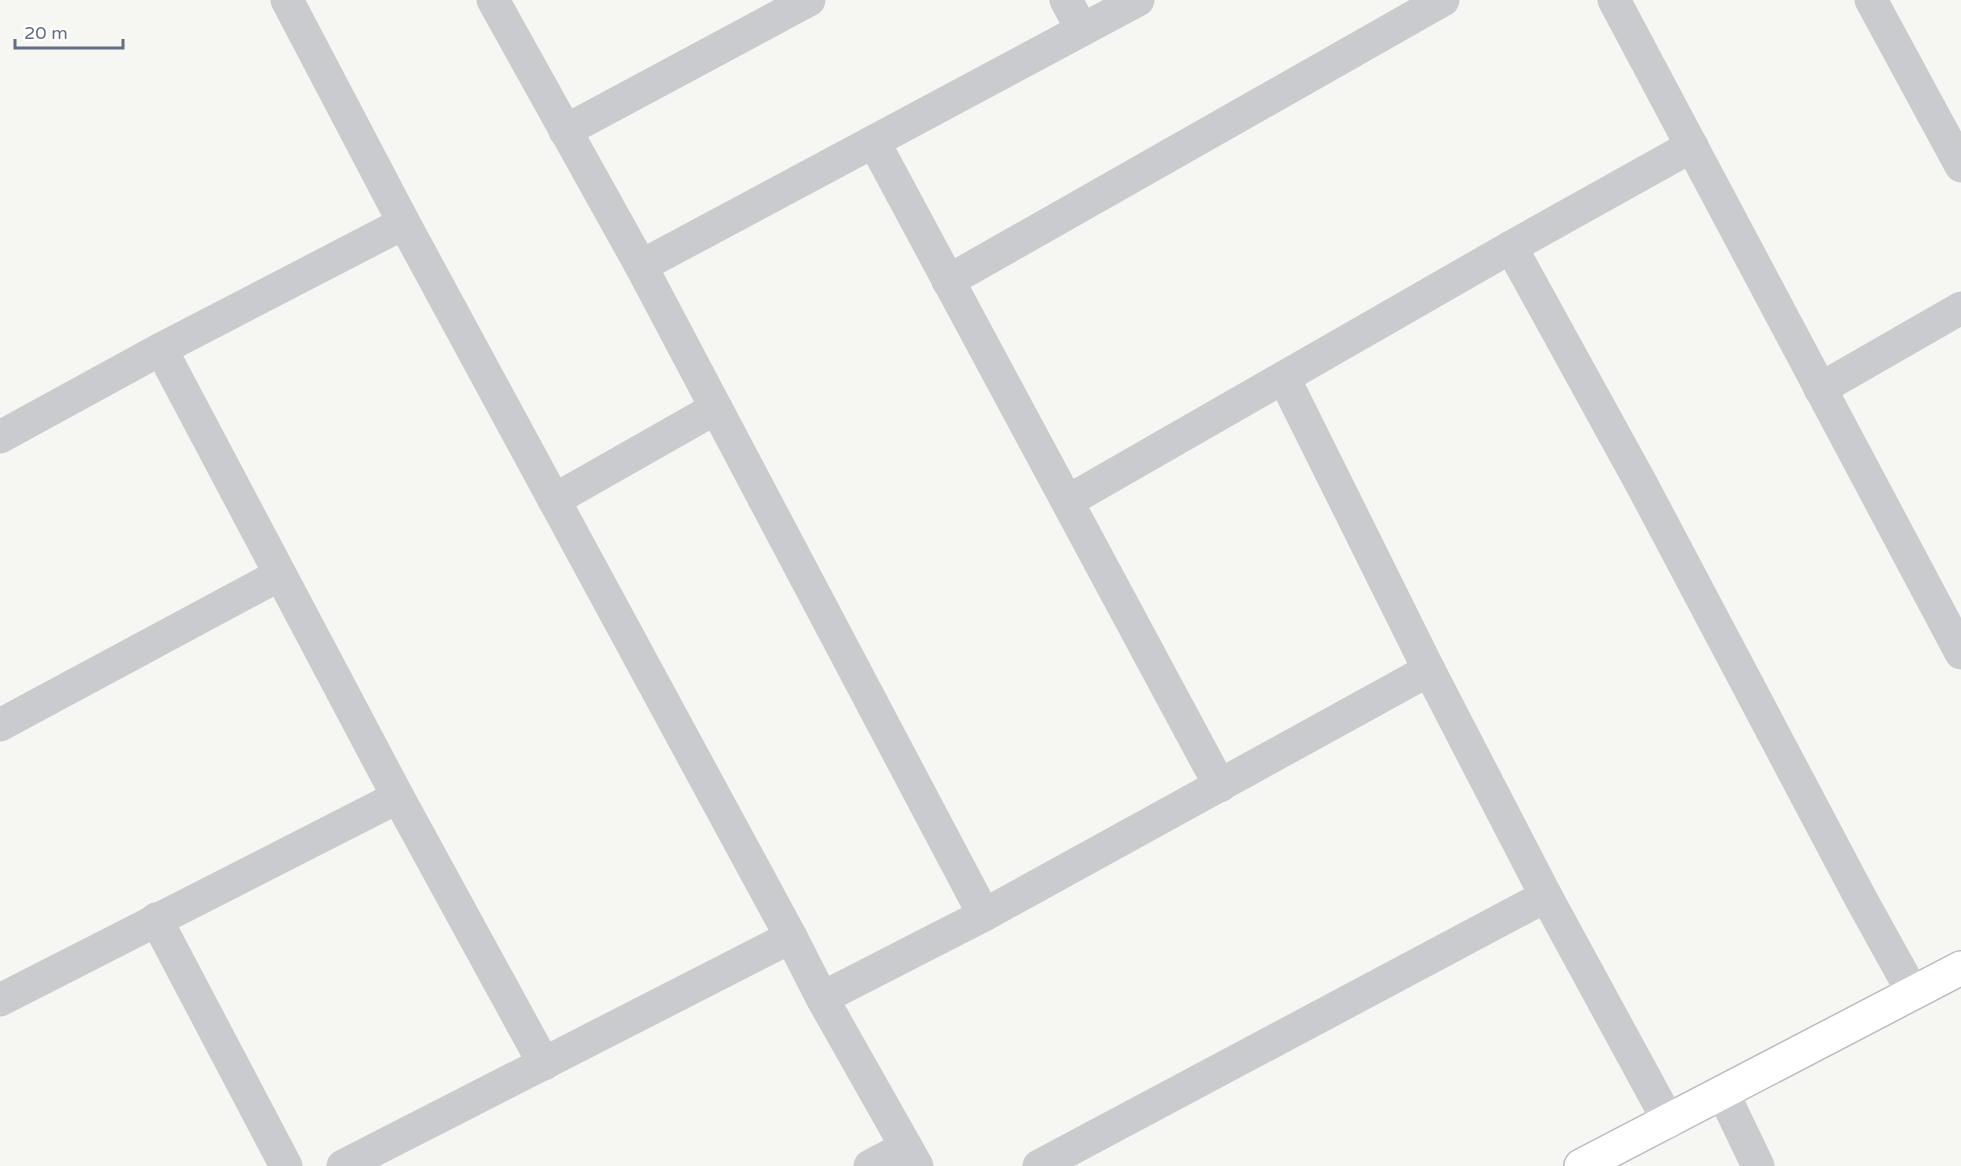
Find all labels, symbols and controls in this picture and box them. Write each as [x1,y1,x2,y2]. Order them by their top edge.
scale bar [15,12,123,50]
text: 20 m [24,22,68,44]

